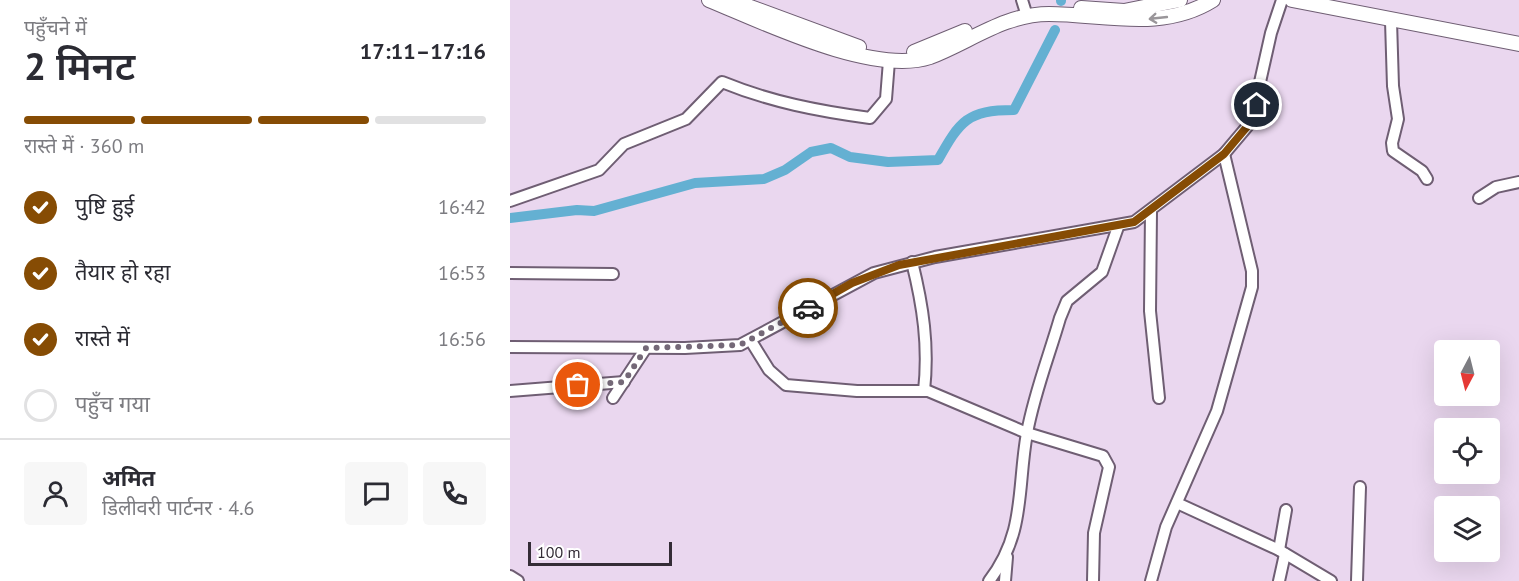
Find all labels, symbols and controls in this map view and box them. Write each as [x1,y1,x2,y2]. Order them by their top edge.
one-way arrow [1148,13,1168,24]
text: पहुँचने में [24,15,87,41]
text: 17:11–17:16 [360,37,486,65]
text: 2 मिनट [24,40,135,91]
pin [1231,79,1282,130]
icon: home [1240,88,1273,121]
text: रास्ते में · 360 m [24,133,144,159]
icon: check [24,191,57,224]
text: पुष्टि हुई [75,192,134,220]
text: 16:42 [438,194,486,220]
icon: check [24,257,57,290]
text: तैयार हो रहा [75,258,171,286]
text: 16:53 [438,260,486,286]
courier [778,278,838,338]
icon: car [792,292,825,325]
icon: check [24,323,57,356]
text: रास्ते में [75,324,130,352]
text: 16:56 [438,326,486,352]
north arrow [1434,340,1500,406]
map controls [1434,340,1500,562]
pin [552,359,603,410]
icon: bag [561,368,594,401]
text: पहुँच गया [75,390,150,418]
button: locate [1434,418,1500,484]
button: person [24,462,87,525]
button: chat [345,462,408,525]
button: phone [423,462,486,525]
text: अमित [102,464,155,492]
text: डिलीवरी पार्टनर · 4.6 [102,495,254,521]
button: layers [1434,496,1500,562]
scale bar [528,539,672,566]
text: 100 m [537,542,580,562]

